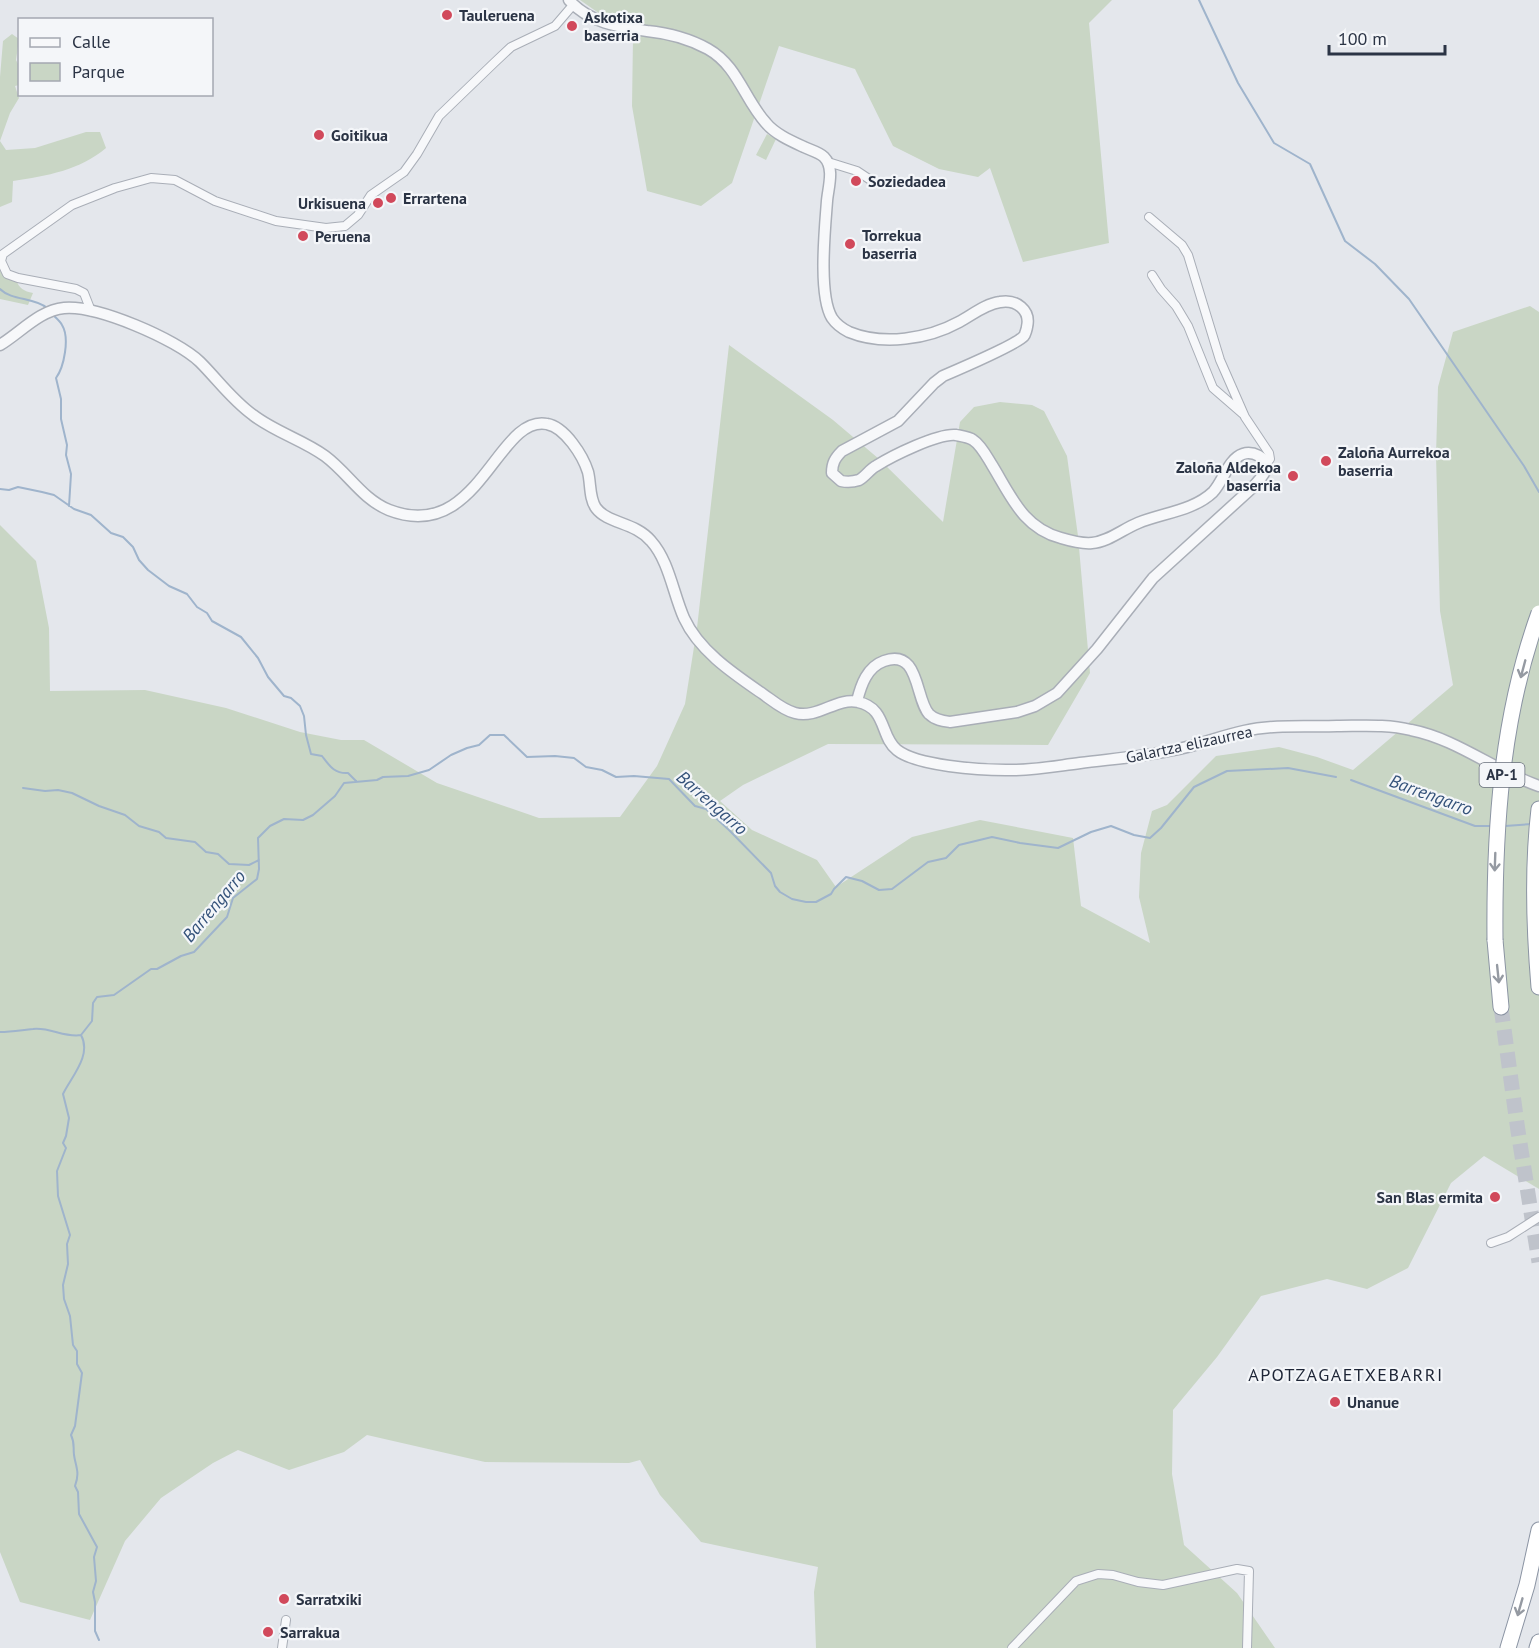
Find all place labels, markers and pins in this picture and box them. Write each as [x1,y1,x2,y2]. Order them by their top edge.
place label: Tauleruena [459,5,535,25]
place label: Askotixa baserria [584,7,643,45]
marker: Tauleruena [440,8,454,22]
marker: Askotixa baserria [565,19,579,33]
place label: Goitikua [331,125,388,145]
marker: Goitikua [312,128,326,142]
place label: Soziedadea [868,171,946,191]
marker: Soziedadea [849,174,863,188]
place label: Errartena [403,188,467,208]
marker: Errartena [384,191,398,205]
place label: Urkisuena [298,193,366,213]
marker: Urkisuena [371,196,385,210]
place label: Torrekua baserria [862,225,921,263]
place label: Peruena [315,226,371,246]
marker: Peruena [296,229,310,243]
marker: Torrekua baserria [843,237,857,251]
place label: Zaloña Aurrekoa baserria [1338,442,1450,480]
marker: Zaloña Aurrekoa baserria [1319,454,1333,468]
place label: Zaloña Aldekoa baserria [1176,457,1281,495]
marker: Zaloña Aldekoa baserria [1286,469,1300,483]
place label: San Blas ermita [1376,1187,1483,1207]
marker: San Blas ermita [1488,1190,1502,1204]
place label: Unanue [1347,1392,1399,1412]
marker: Unanue [1328,1395,1342,1409]
place label: Sarratxiki [296,1589,362,1609]
marker: Sarratxiki [277,1592,291,1606]
place label: Sarrakua [280,1622,340,1642]
marker: Sarrakua [261,1625,275,1639]

